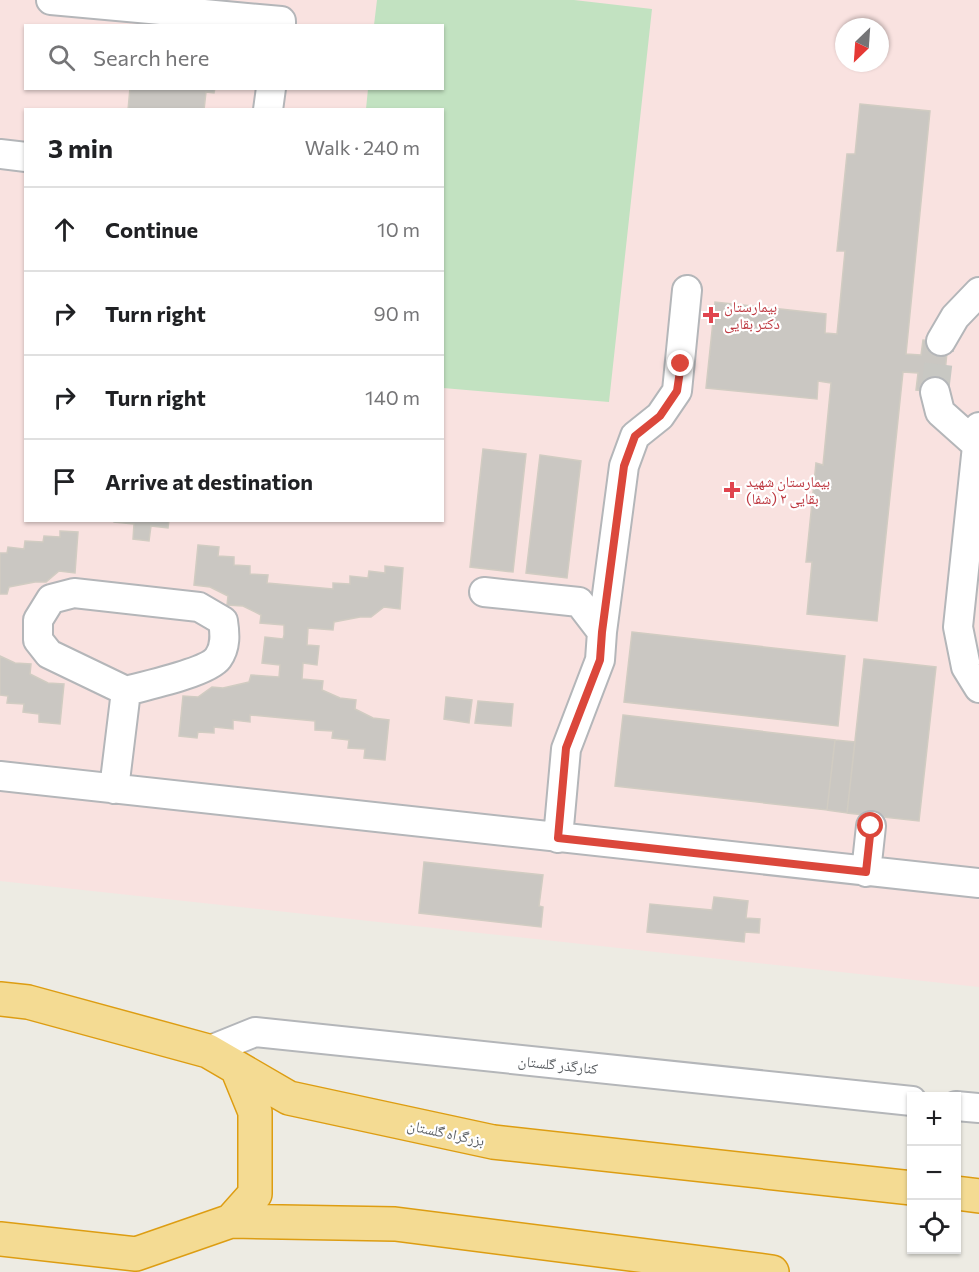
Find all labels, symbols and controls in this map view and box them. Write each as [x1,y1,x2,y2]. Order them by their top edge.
north arrow [835,18,889,72]
search box [24,24,444,90]
icon: search [45,41,78,74]
text: Search here [93,44,209,71]
text: 3 min [48,132,113,163]
text: Walk · 240 m [305,135,420,159]
icon: ahead [48,213,81,246]
text: Continue [105,216,198,243]
text: 10 m [377,217,420,241]
icon: right [48,297,81,330]
place label: بیمارستان دکتر بقایی [724,297,780,334]
text: Turn right [105,300,206,327]
text: 90 m [374,301,420,325]
marker: بیمارستان دکتر بقایی [702,306,720,324]
route end [667,350,693,376]
icon: right [48,381,81,414]
text: Turn right [105,384,206,411]
text: 140 m [365,385,420,409]
icon: arrive [48,465,81,498]
text: Arrive at destination [105,468,313,495]
place label: بیمارستان شهید بقایی ۲ (شفا) [746,472,830,509]
marker: بیمارستان شهید بقایی ۲ (شفا) [723,481,741,499]
route start [857,812,883,838]
street label: کنارگذر گلستان [517,1051,599,1079]
map controls [907,1092,961,1254]
button: + [907,1092,961,1146]
street label: بزرگراه گلستان [405,1115,486,1151]
button: − [907,1146,961,1200]
button: locate [907,1200,961,1254]

